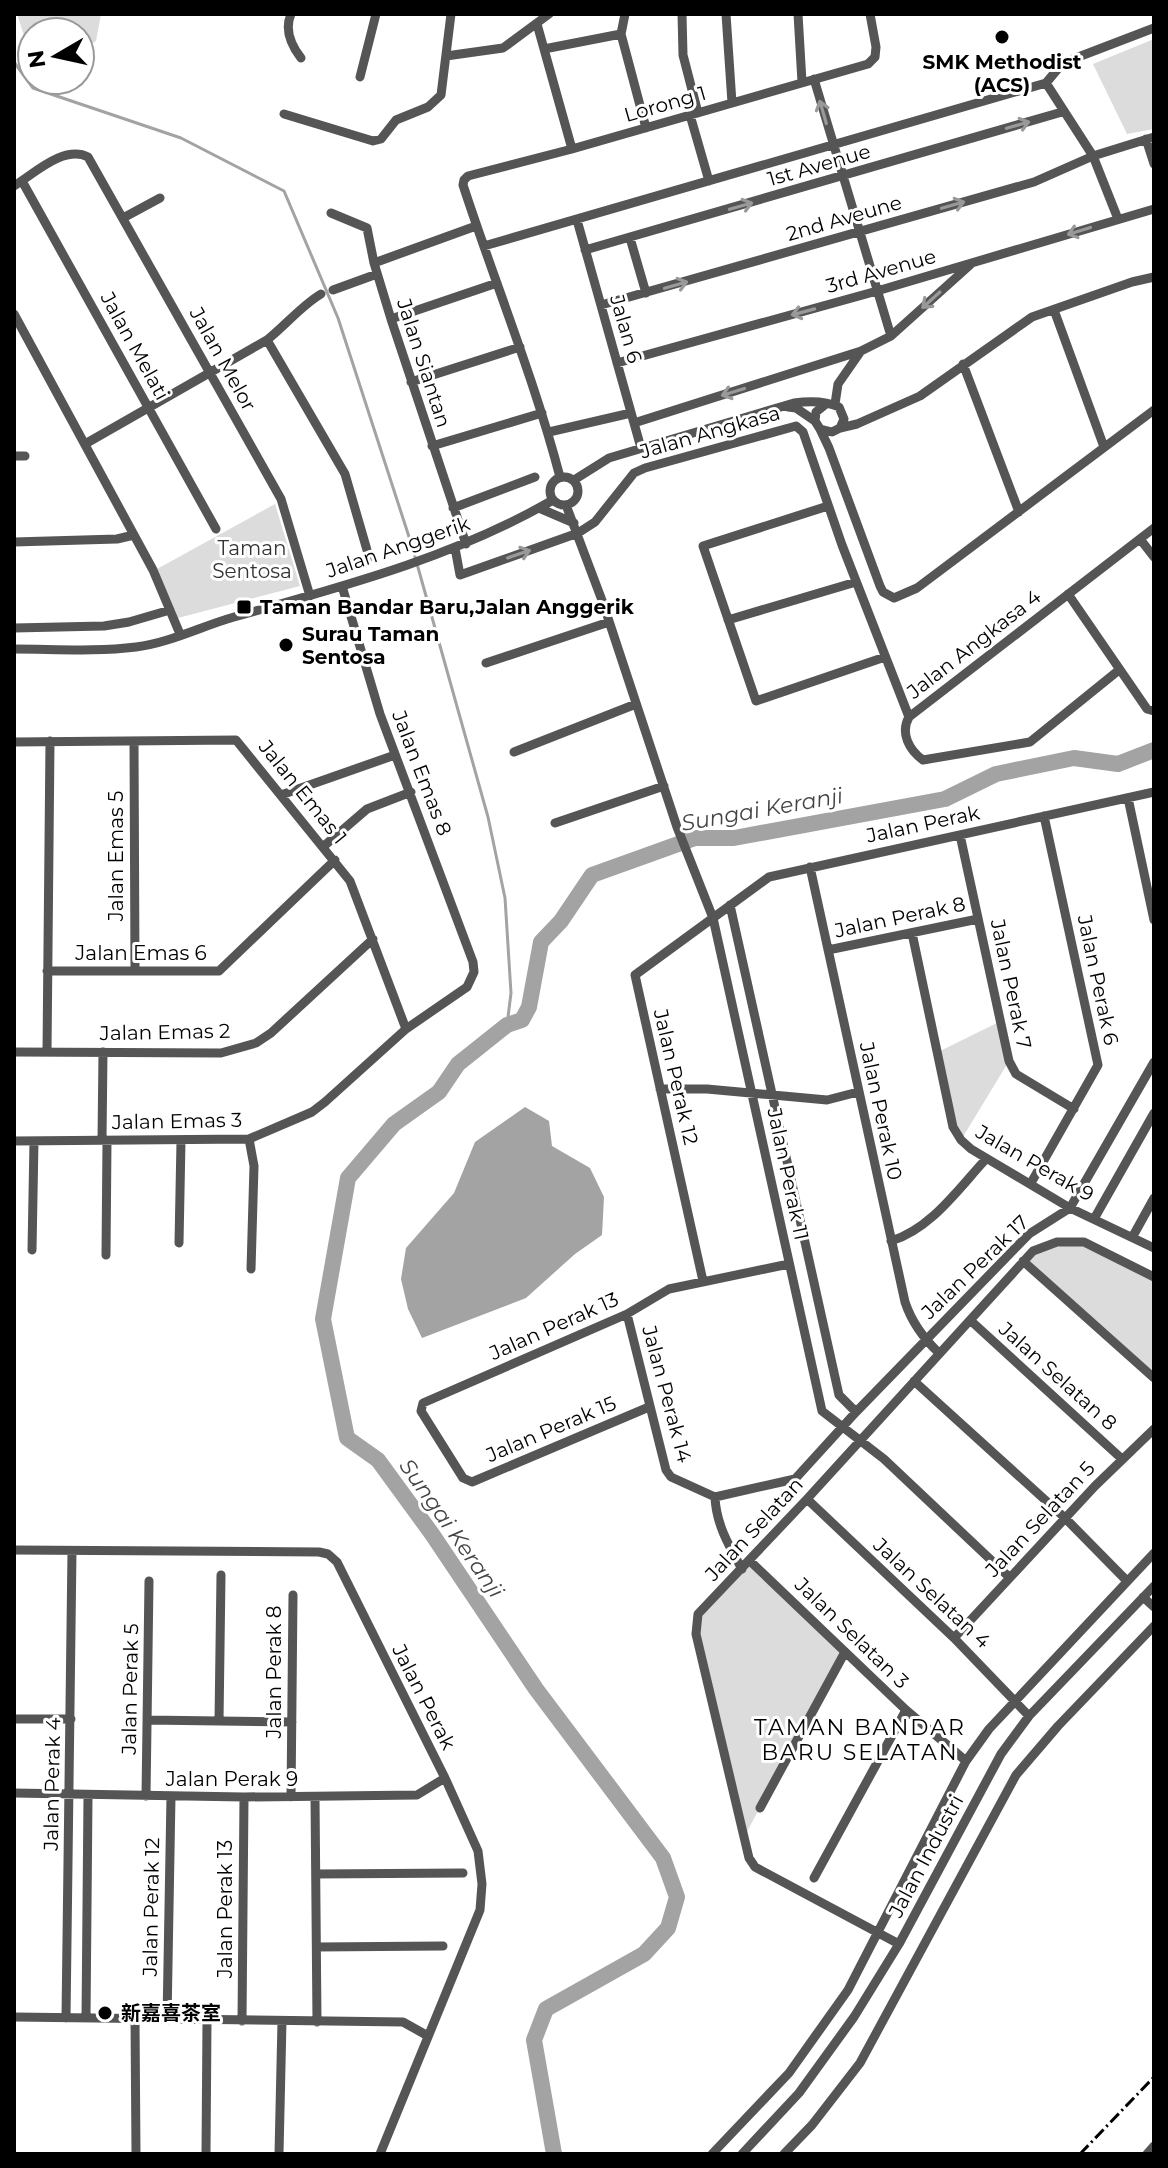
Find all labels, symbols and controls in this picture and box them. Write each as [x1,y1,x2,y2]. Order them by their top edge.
north arrow [16,16,96,96]
marker: SMK Methodist (ACS) [993,28,1011,46]
text: N [22,48,51,70]
place label: SMK Methodist (ACS) [923,50,1082,97]
street label: Lorong 1 [621,81,709,127]
one-way arrow [815,99,830,125]
one-way arrow [1004,117,1030,132]
street label: 1st Avenue [765,139,873,191]
street label: 2nd Aveune [783,190,905,246]
one-way arrow [940,197,965,211]
one-way arrow [728,198,754,213]
one-way arrow [1067,224,1093,239]
street label: 3rd Avenue [823,244,939,298]
one-way arrow [663,276,689,291]
street label: Jalan Melati [95,287,174,404]
one-way arrow [922,290,942,308]
street label: Jalan 6 [605,291,647,366]
street label: Jalan Siantan [392,295,456,430]
street label: Jalan Melor [184,302,261,415]
one-way arrow [790,305,816,320]
one-way arrow [721,385,746,400]
street label: Jalan Angkasa [636,401,783,464]
street label: Jalan Anggerik [322,511,473,583]
park label: Taman Sentosa [212,536,292,583]
one-way arrow [506,545,531,560]
street label: Jalan Angkasa 4 [902,584,1046,704]
place label: Taman Bandar Baru,Jalan Anggerik [260,595,635,619]
marker: Taman Bandar Baru,Jalan Anggerik [235,598,253,616]
place label: Surau Taman Sentosa [302,622,439,669]
marker: Surau Taman Sentosa [277,636,295,654]
street label: Jalan Emas 8 [387,706,457,839]
street label: Jalan Emas 1 [253,735,352,849]
water label: Sungai Keranji [679,782,845,837]
street label: Jalan Emas 5 [104,791,128,922]
street label: Jalan Perak [863,800,982,848]
street label: Jalan Perak 8 [832,891,968,943]
street label: Jalan Perak 6 [1072,912,1123,1047]
street label: Jalan Perak 7 [985,916,1036,1051]
street label: Jalan Emas 6 [74,941,207,965]
street label: Jalan Perak 12 [648,1006,703,1147]
street label: Jalan Emas 2 [99,1019,230,1045]
street label: Jalan Perak 10 [854,1039,907,1182]
street label: Jalan Perak 11 [762,1105,814,1242]
street label: Jalan Emas 3 [111,1108,242,1134]
street label: Jalan Perak 9 [971,1119,1098,1206]
street label: Jalan Perak 17 [916,1210,1033,1325]
street label: Jalan Perak 13 [485,1287,622,1366]
street label: Jalan Selatan 8 [993,1316,1122,1435]
street label: Jalan Perak 14 [637,1322,697,1465]
street label: Jalan Perak 15 [482,1391,620,1468]
water label: Sungai Keranji [394,1454,510,1603]
street label: Jalan Selatan 5 [980,1456,1100,1582]
street label: Jalan Selatan [699,1472,808,1586]
street label: Jalan Selatan 4 [868,1532,995,1653]
street label: Jalan Selatan 3 [789,1572,914,1693]
street label: Jalan Perak 8 [262,1606,286,1739]
street label: Jalan Perak 5 [117,1623,143,1756]
street label: Jalan Perak [387,1639,461,1754]
district label: TAMAN BANDAR BARU SELATAN [754,1714,966,1766]
street label: Jalan Perak 4 [39,1717,65,1852]
street label: Jalan Perak 9 [165,1767,298,1791]
street label: Jalan Industri [883,1791,968,1922]
street label: Jalan Perak 12 [138,1837,164,1978]
street label: Jalan Perak 13 [213,1840,237,1979]
place label: 新嘉喜茶室 [121,2001,221,2025]
marker: 新嘉喜茶室 [96,2004,114,2022]

